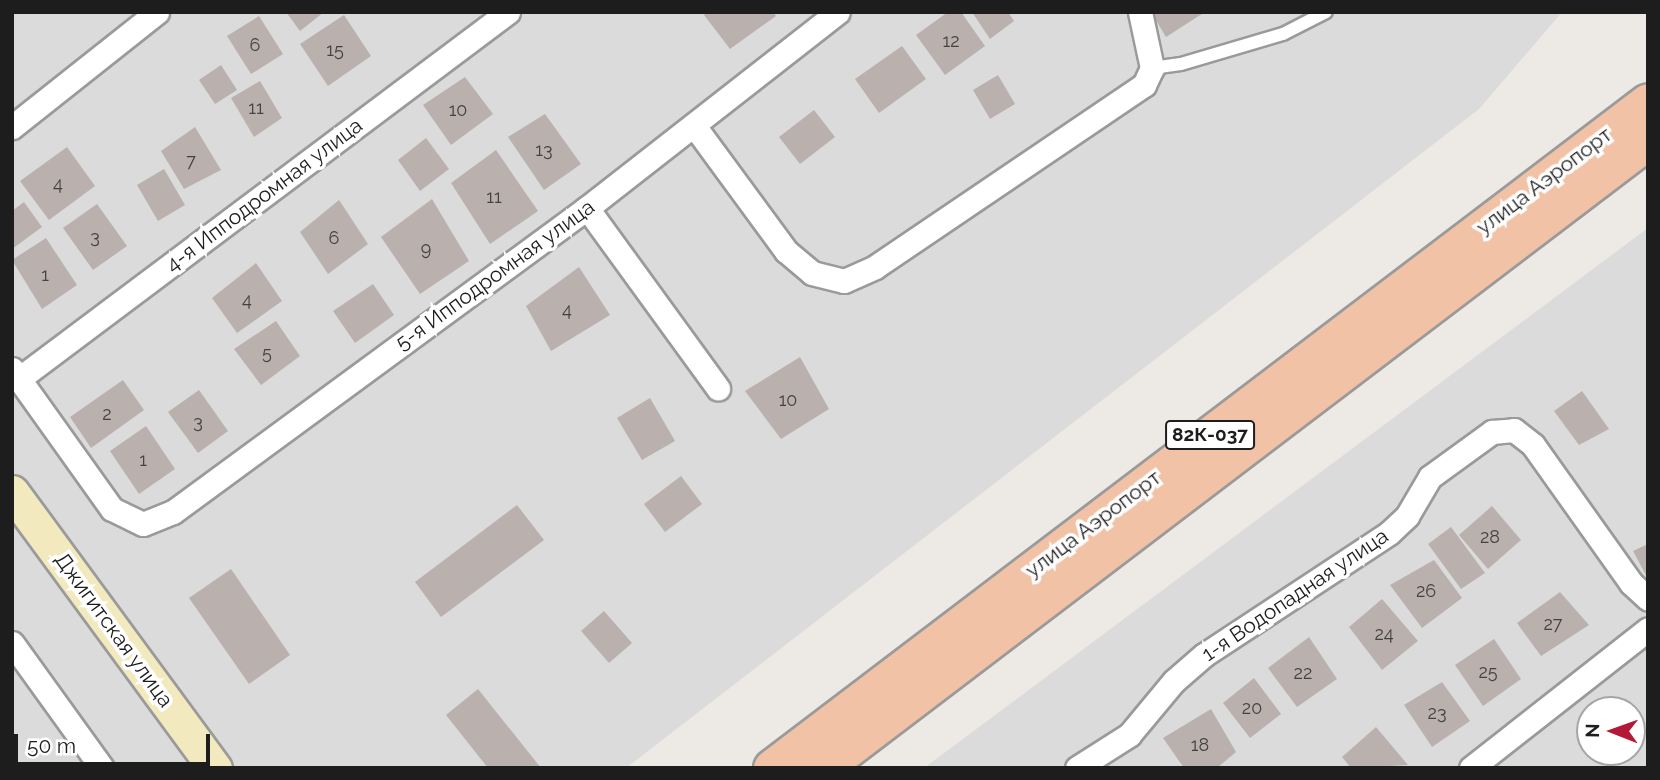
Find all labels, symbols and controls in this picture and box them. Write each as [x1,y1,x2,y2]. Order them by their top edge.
house number: 12 [942,30,960,52]
house number: 6 [250,34,260,56]
house number: 15 [326,39,344,61]
house number: 11 [248,97,264,119]
house number: 10 [449,99,467,121]
street label: 4-я Ипподромная улица [160,113,368,277]
street label: улица Аэропорт [1471,122,1617,240]
house number: 13 [535,139,553,161]
house number: 7 [186,150,196,172]
house number: 4 [53,173,63,195]
house number: 11 [486,186,502,208]
street label: 5-я Ипподромная улица [390,194,600,356]
house number: 3 [90,226,100,248]
house number: 6 [329,227,339,249]
house number: 9 [421,238,431,260]
house number: 1 [41,264,49,286]
house number: 4 [242,289,252,311]
house number: 4 [562,299,572,321]
house number: 5 [262,342,272,364]
house number: 10 [779,389,797,411]
house number: 2 [102,403,112,425]
house number: 3 [193,411,203,433]
road number: 82К-037 [1164,420,1256,450]
house number: 1 [139,449,147,471]
street label: улица Аэропорт [1020,465,1166,583]
street label: 1-я Водопадная улица [1197,523,1393,667]
house number: 28 [1480,526,1500,548]
street label: Джигитская улица [49,548,179,712]
house number: 26 [1416,580,1436,602]
house number: 27 [1543,613,1563,635]
house number: 24 [1374,623,1394,645]
house number: 25 [1478,661,1498,683]
house number: 22 [1294,662,1312,684]
north arrow [1576,696,1646,766]
house number: 20 [1242,697,1262,719]
house number: 23 [1428,702,1446,724]
scale bar [18,720,214,764]
text: N [1581,723,1603,738]
text: 50 m [27,733,76,758]
house number: 18 [1191,734,1209,756]

